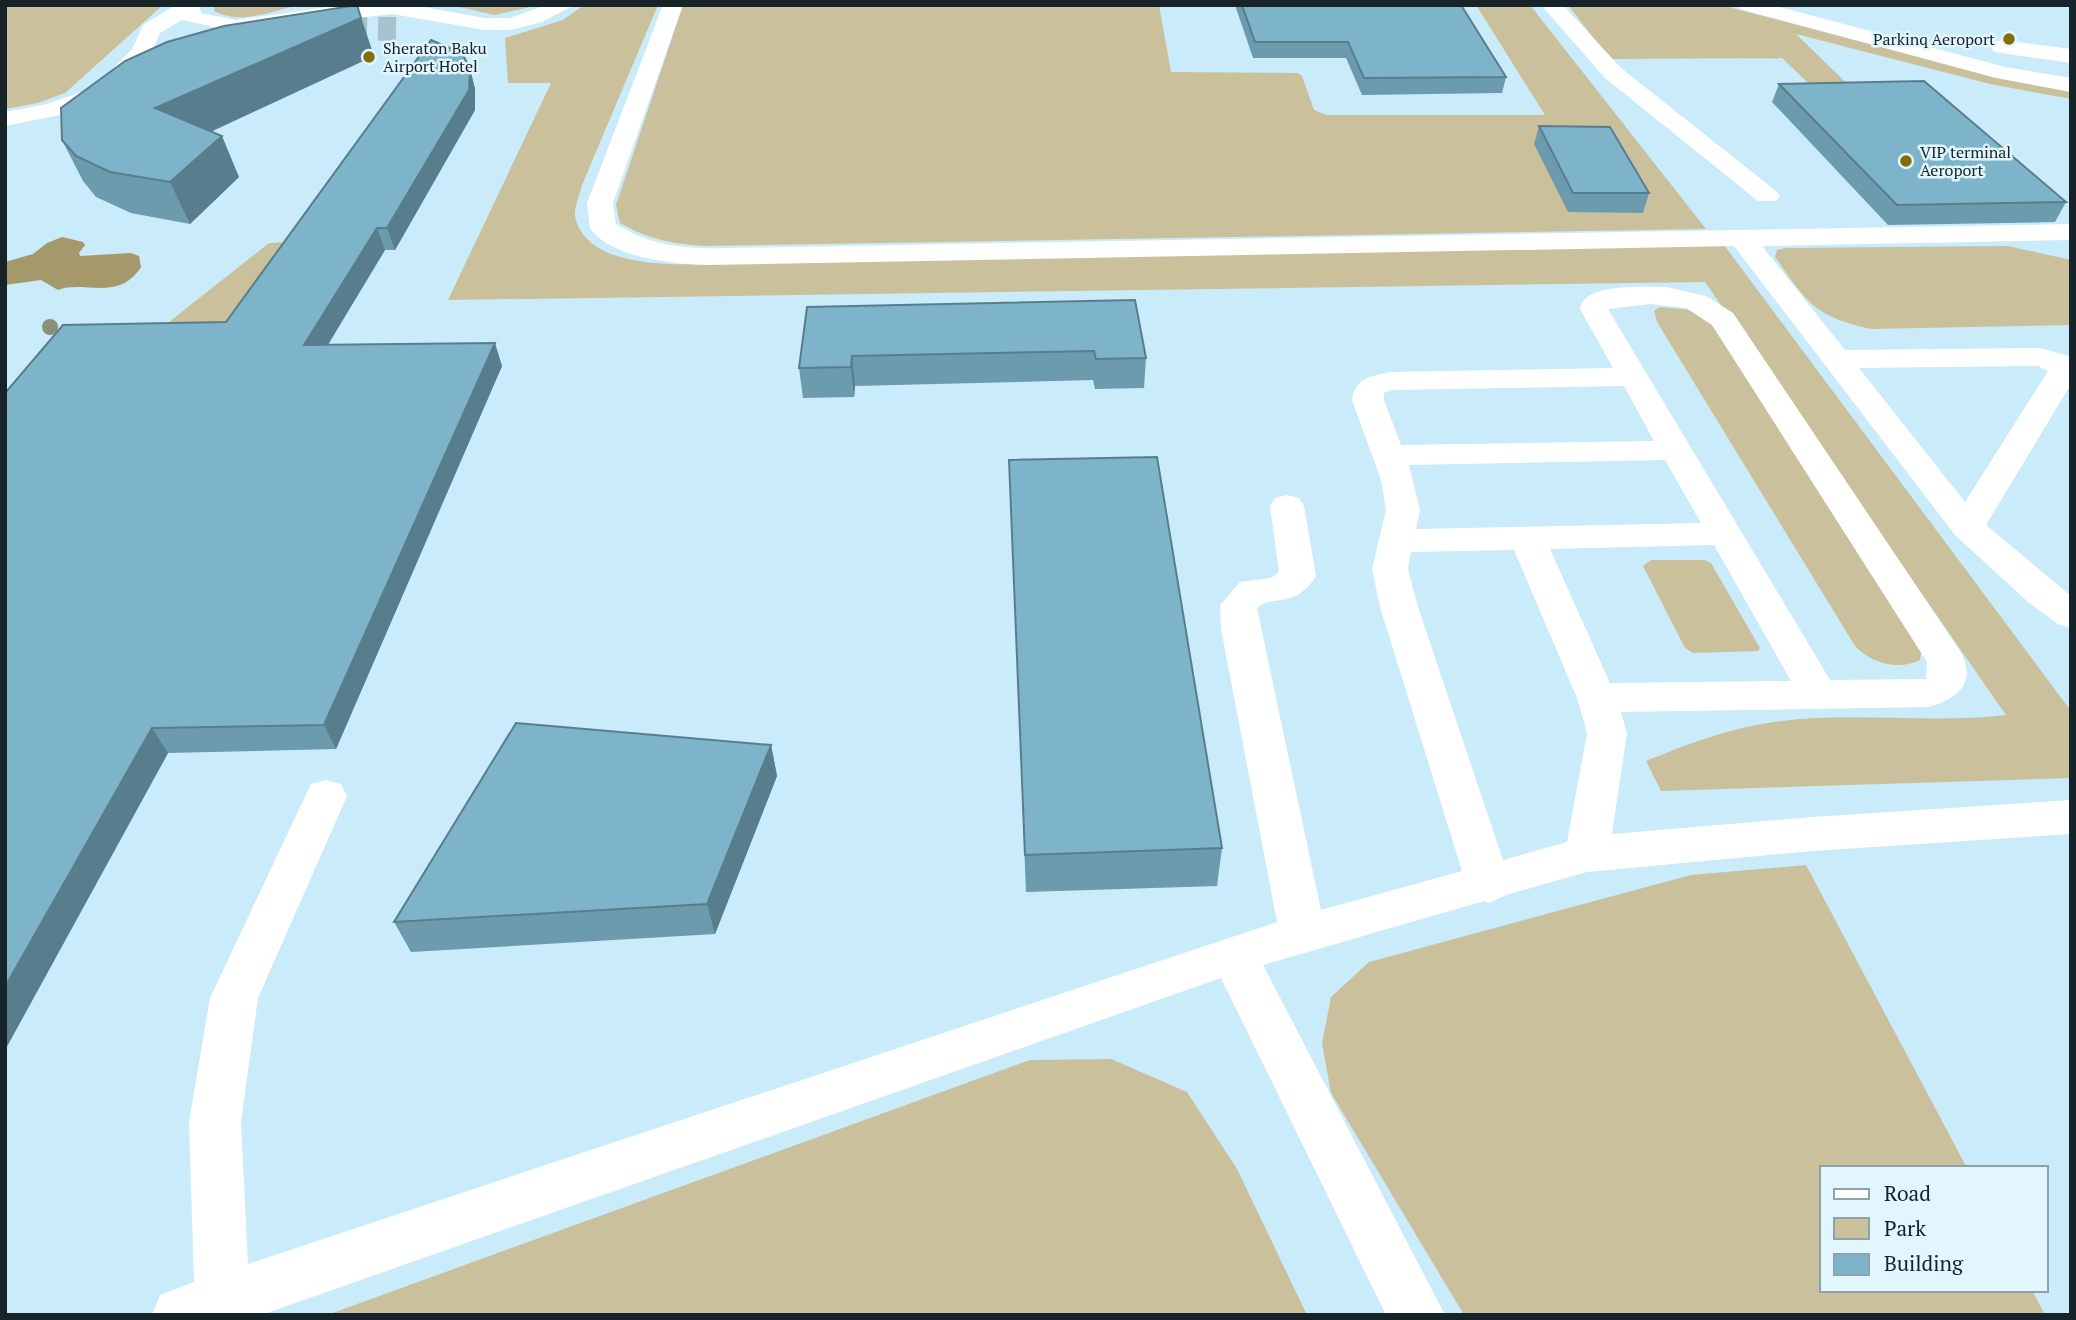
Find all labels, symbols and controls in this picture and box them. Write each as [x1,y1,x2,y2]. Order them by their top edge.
place label: Parkinq Aeroport [1873,28,1995,50]
marker: Parkinq Aeroport [2001,31,2017,47]
place label: Sheraton Baku Airport Hotel [383,37,487,77]
marker: Sheraton Baku Airport Hotel [361,49,377,65]
place label: VIP terminal Aeroport [1920,141,2011,181]
marker: VIP terminal Aeroport [1898,153,1914,169]
legend [1820,1166,2048,1292]
text: Road [1884,1179,1931,1207]
text: Park [1884,1214,1926,1242]
text: Building [1884,1249,1964,1277]

